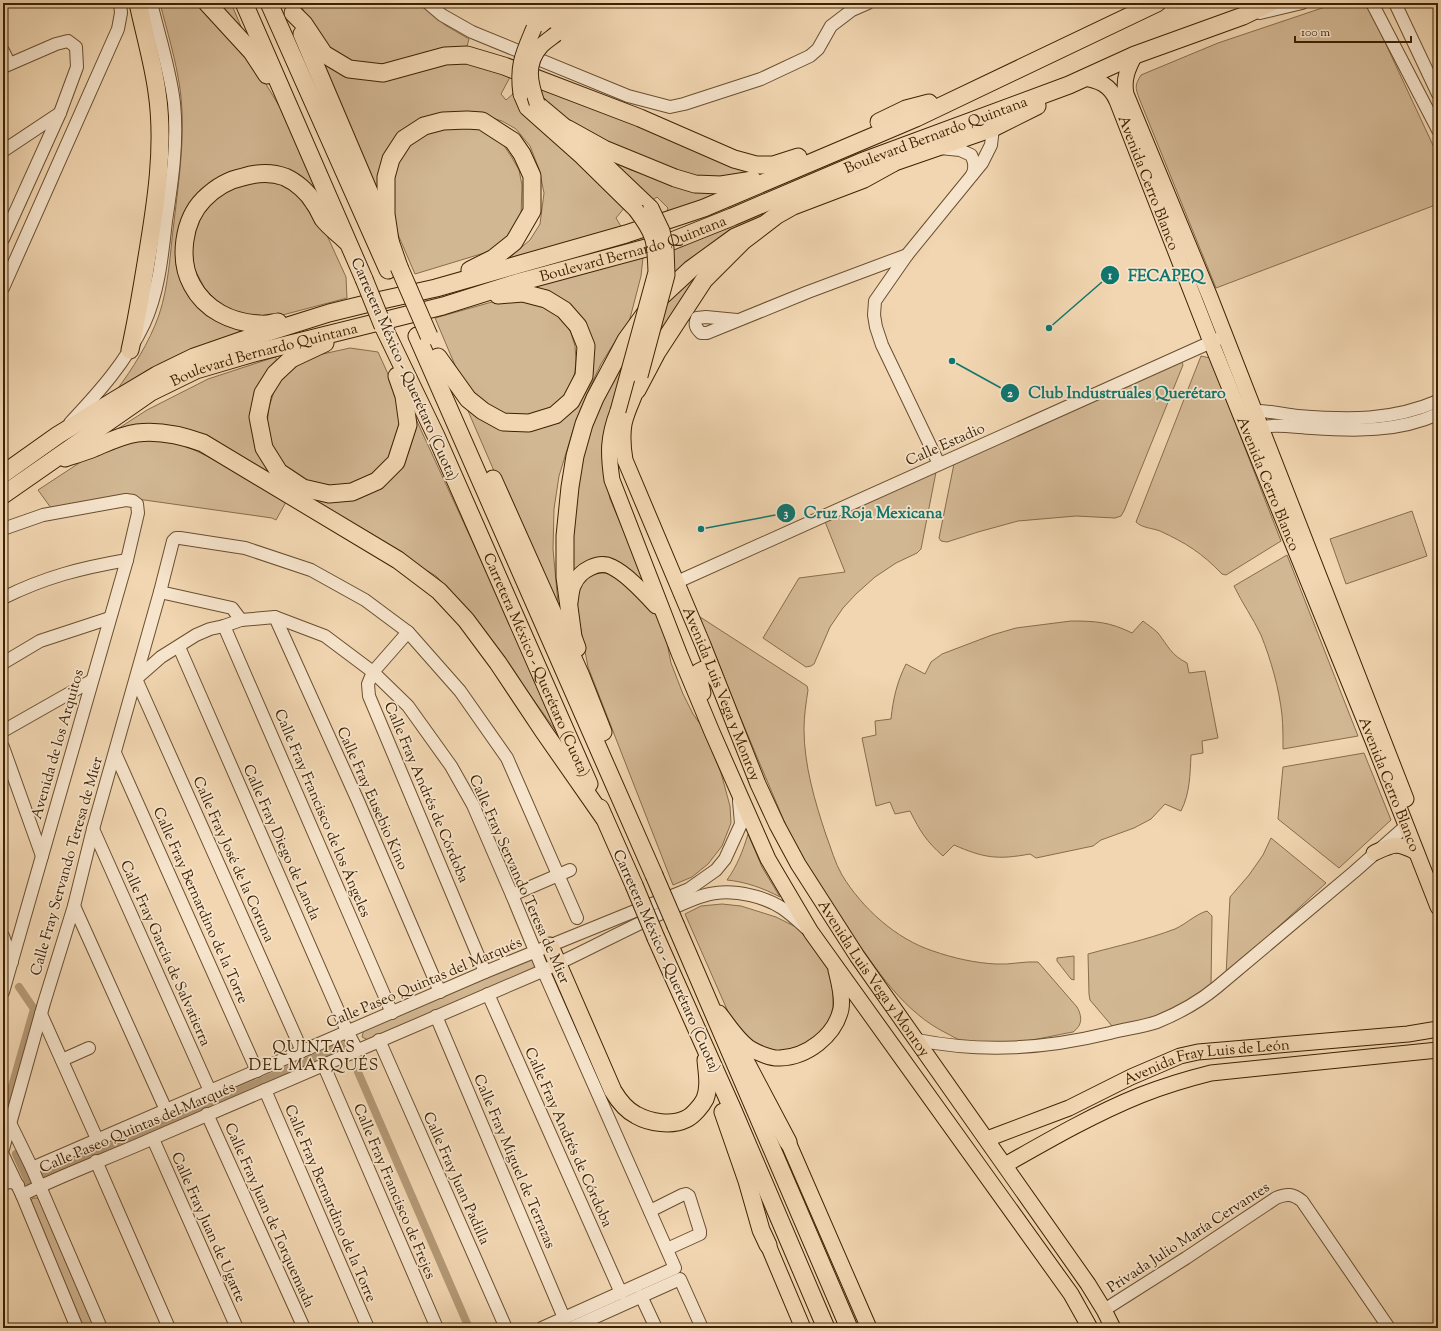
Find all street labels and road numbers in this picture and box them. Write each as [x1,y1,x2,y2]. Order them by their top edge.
street label: Boulevard Bernardo Quintana [841,92,1031,180]
street label: Avenida Cerro Blanco [1112,113,1183,254]
street label: Boulevard Bernardo Quintana [538,211,730,288]
street label: Carretera México - Querétaro (Cuota) [345,255,463,485]
street label: Boulevard Bernardo Quintana [167,319,360,393]
street label: Avenida Cerro Blanco [1231,414,1304,555]
street label: Calle Estadio [903,419,989,472]
street label: Carretera México - Querétaro (Cuota) [477,550,594,781]
street label: Avenida Luis Vega y Monroy [676,604,765,785]
street label: Avenida de los Arquitos [27,667,90,822]
street label: Calle Fray Andrés de Córdoba [378,699,473,886]
street label: Calle Fray Francisco de los Ángeles [268,706,376,921]
street label: Avenida Cerro Blanco [1352,714,1424,855]
street label: Calle Fray Eusebio Kino [331,724,413,873]
street label: Calle Fray Servando Teresa de Mier [26,754,109,978]
street label: Calle Fray Diego de Landa [237,761,325,924]
street label: Calle Fray Servando Teresa de Mier [463,772,575,988]
street label: Calle Fray José de la Coruna [187,773,279,946]
street label: Calle Fray Bernardino de la Torre [147,804,253,1007]
street label: Carretera México - Querétaro (Cuota) [607,847,725,1077]
street label: Calle Fray García de Salvatierra [114,857,215,1050]
street label: Avenida Luis Vega y Monroy [812,897,934,1062]
street label: Calle Paseo Quintas del Marqués [324,933,526,1034]
street label: Avenida Fray Luis de León [1120,1035,1291,1091]
street label: Calle Fray Andrés de Córdoba [518,1044,617,1231]
street label: Calle Fray Miguel de Terrazas [467,1071,560,1252]
street label: Calle Paseo Quintas del Marqués [37,1078,239,1179]
street label: Calle Fray Francisco de Frejes [347,1101,440,1283]
street label: Calle Fray Bernardino de la Torre [278,1102,381,1306]
street label: Calle Fray Juan Padilla [417,1109,494,1248]
street label: Calle Fray Juan de Torquemada [218,1120,319,1311]
street label: Calle Fray Juan de Ugarte [165,1149,250,1306]
street label: Privada Julio María Cervantes [1103,1178,1274,1299]

